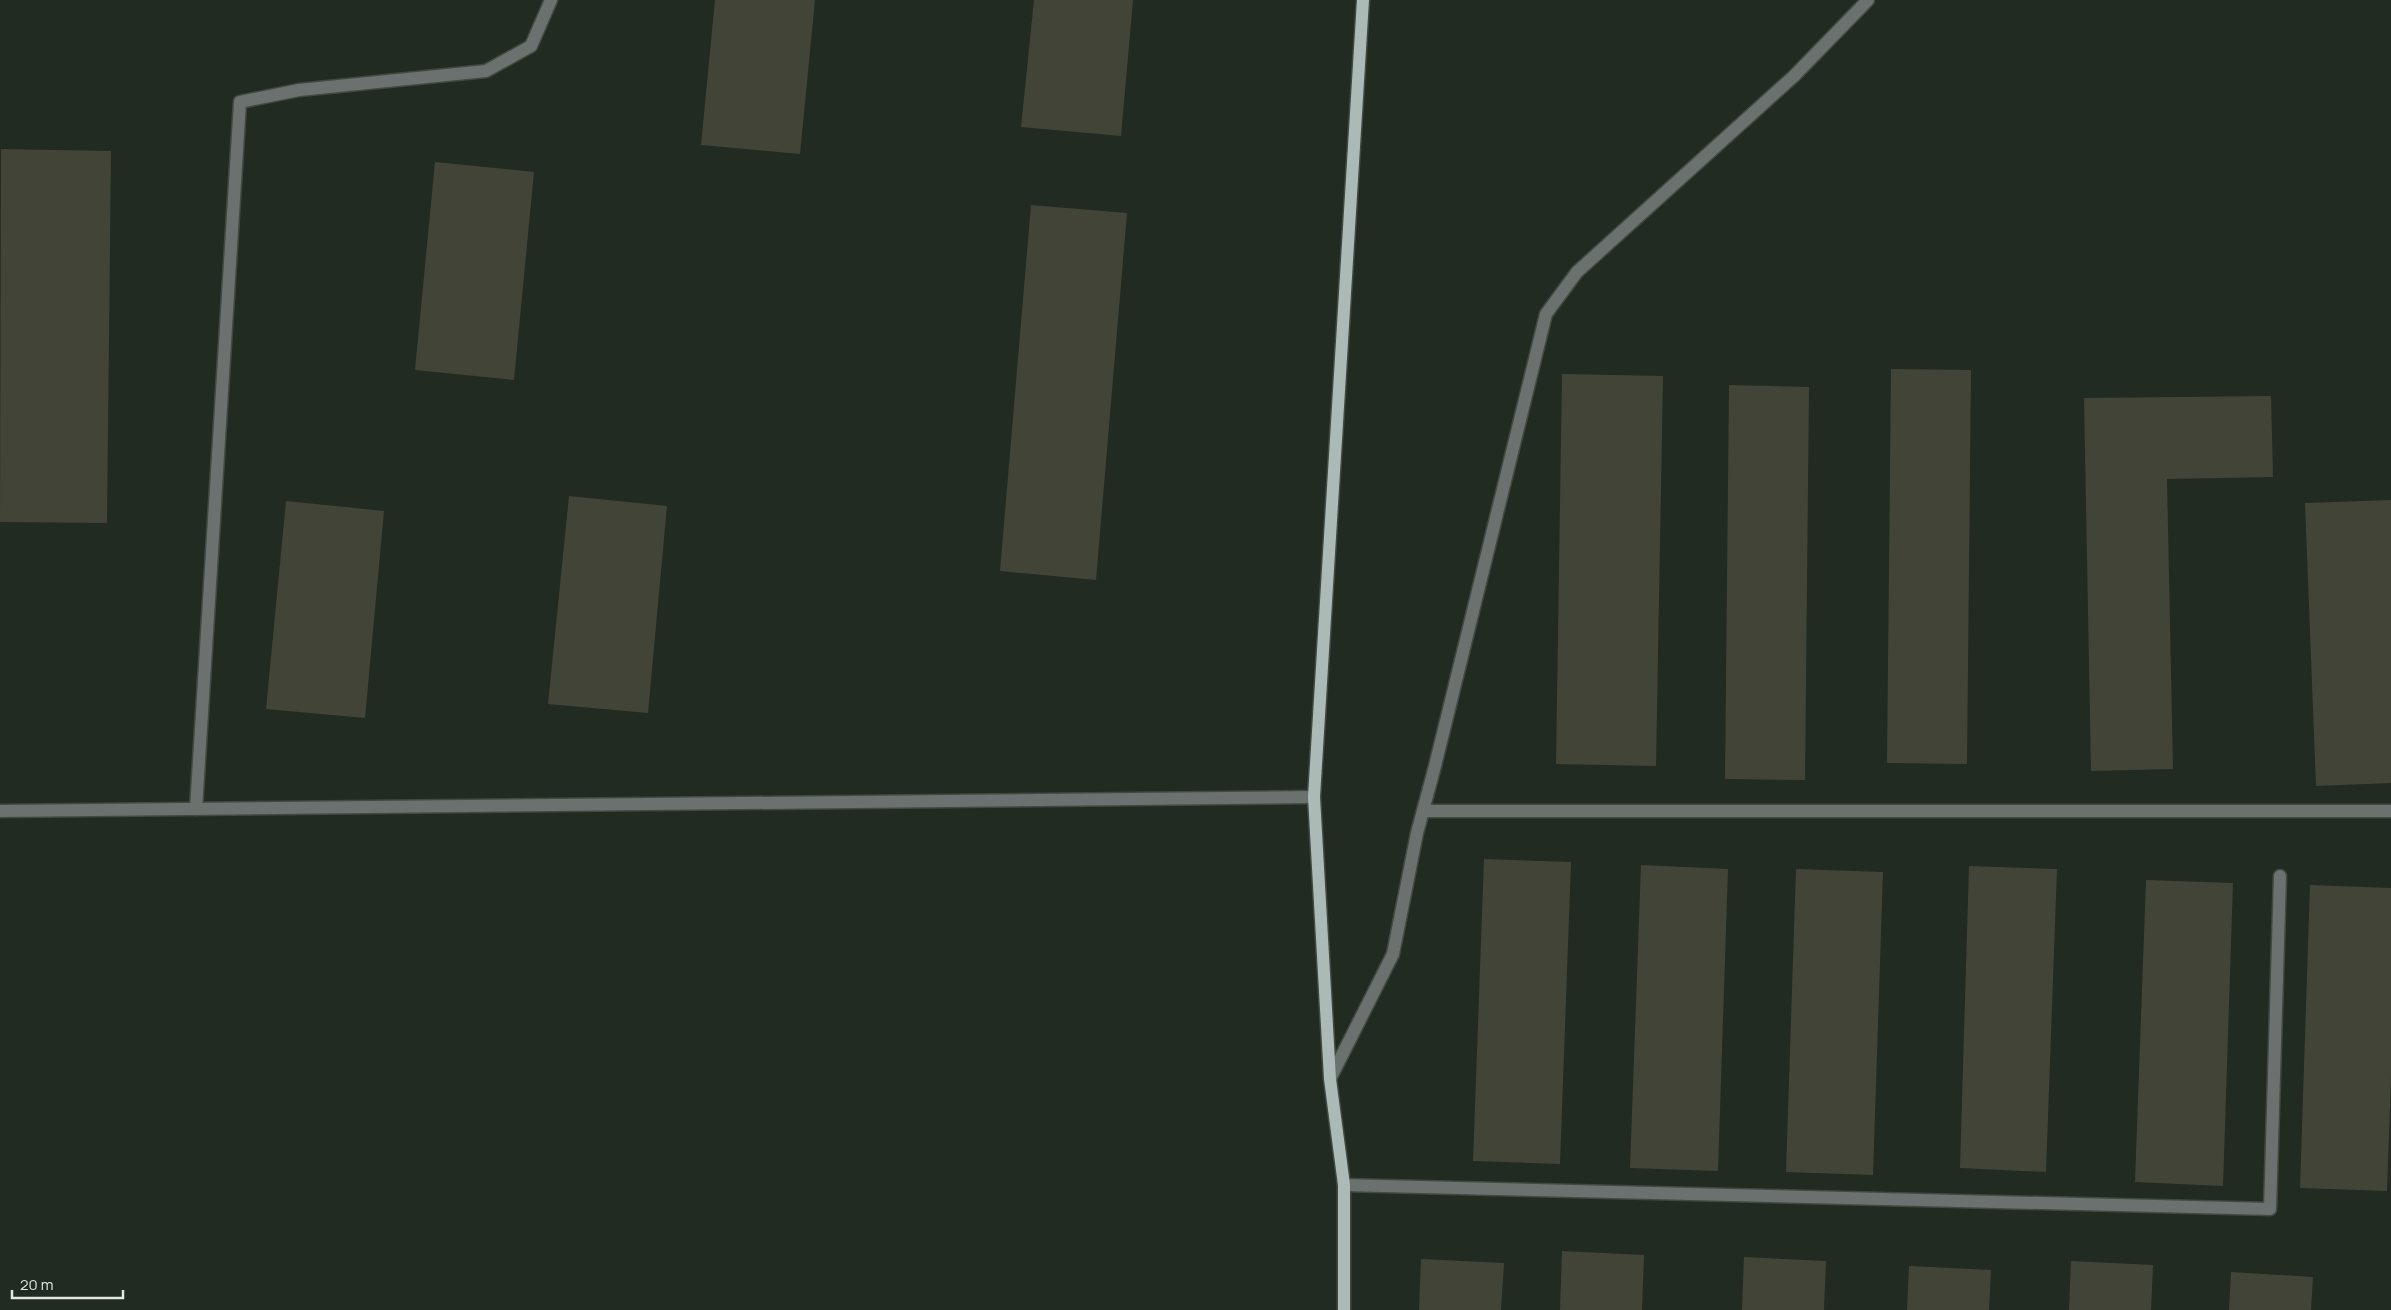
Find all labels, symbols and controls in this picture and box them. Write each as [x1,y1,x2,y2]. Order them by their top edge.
scale bar [12,1268,124,1300]
text: 20 m [20,1274,53,1295]

